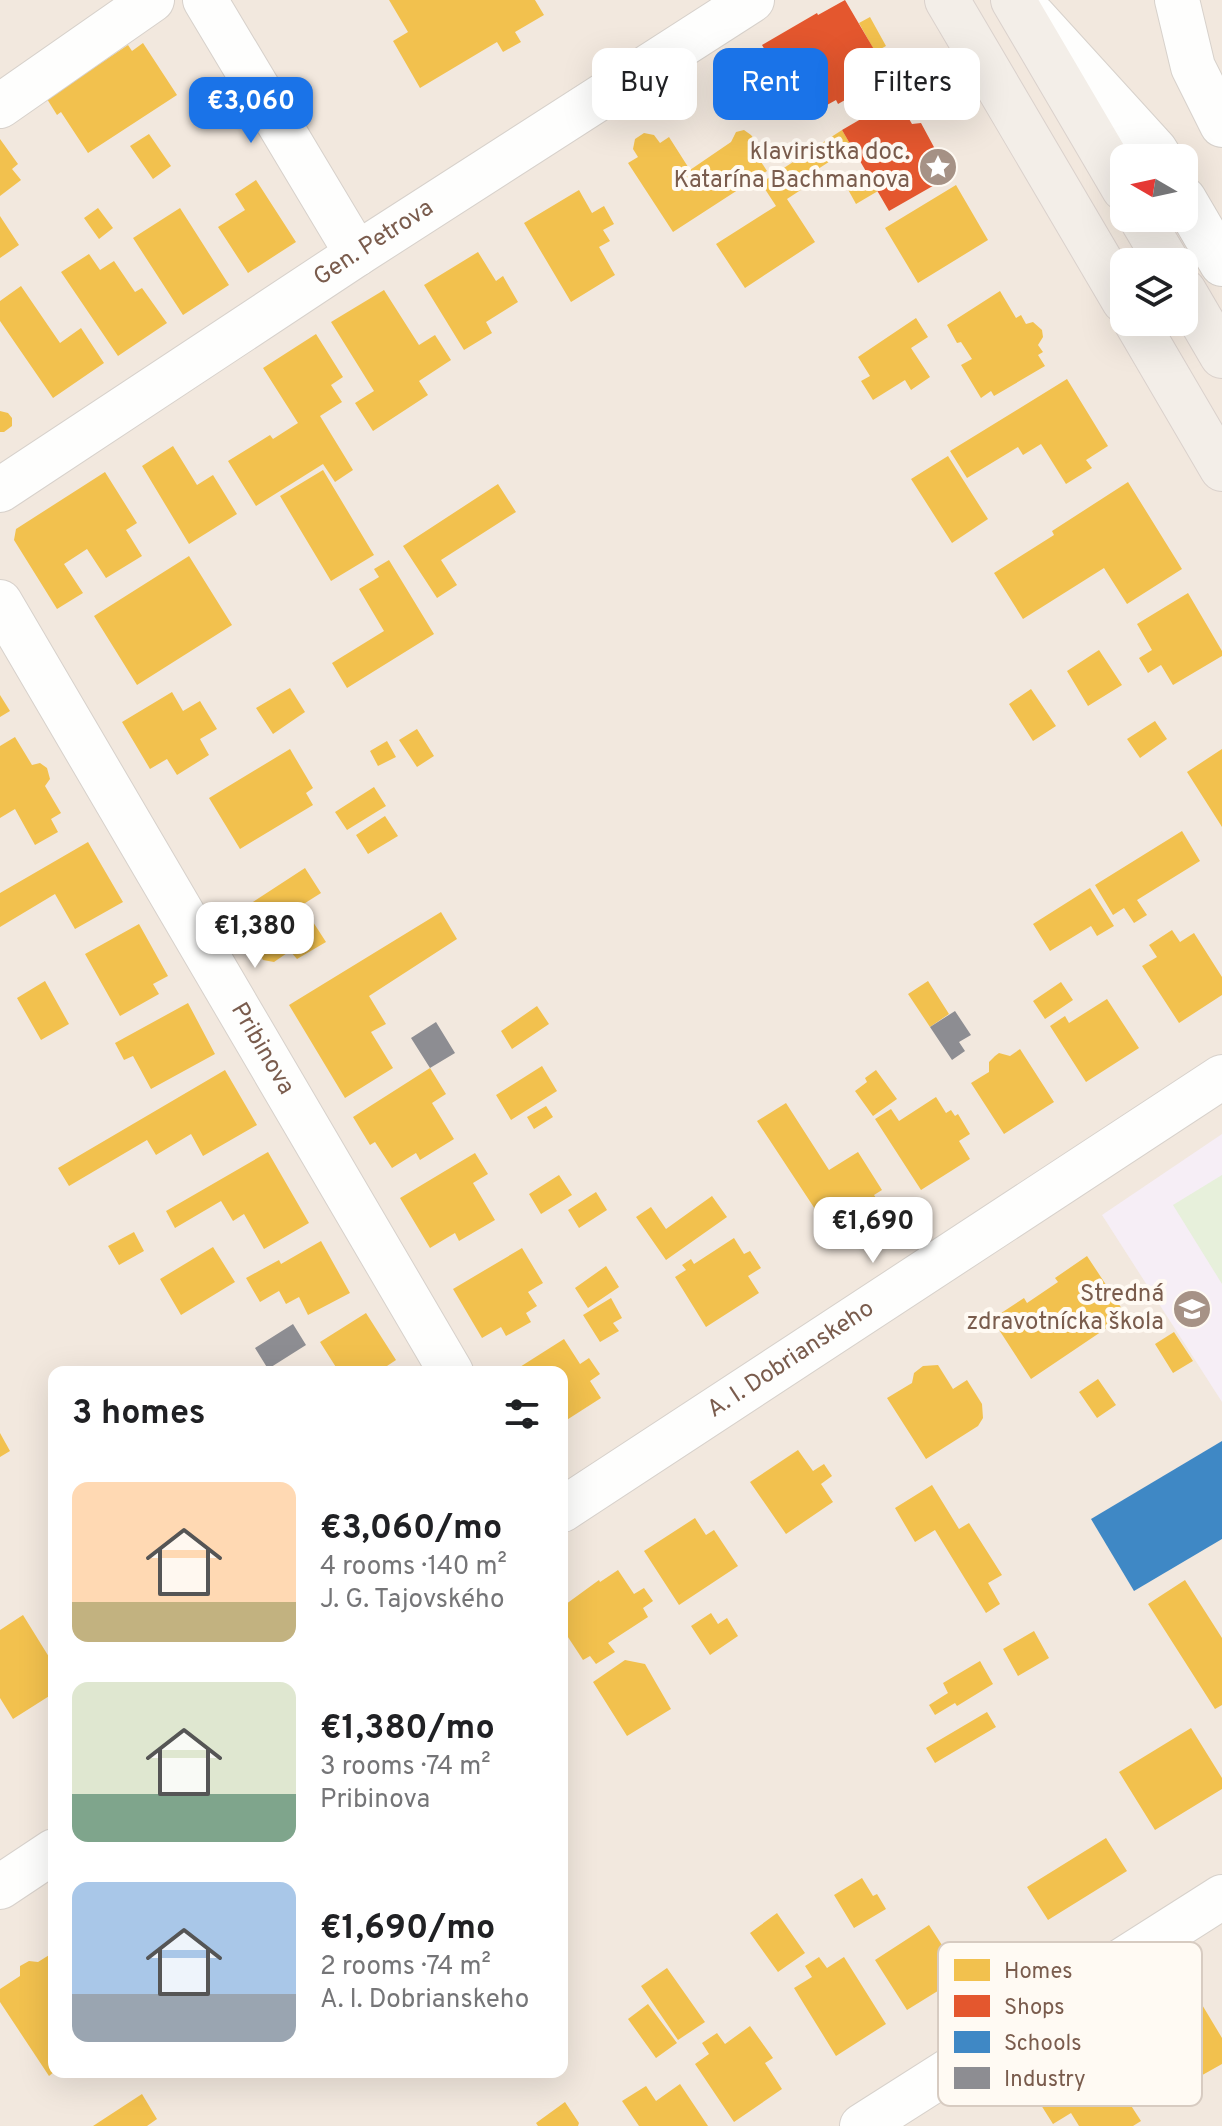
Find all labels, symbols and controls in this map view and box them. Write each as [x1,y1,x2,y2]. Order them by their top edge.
chip: Buy [592,48,697,120]
chip: Rent [713,48,828,120]
chip: Filters [844,48,980,120]
pin: €3,060 [186,77,316,145]
text: €3,060 [207,86,295,119]
place label: klaviristka doc. Katarína Bachmanova [673,138,910,196]
north arrow [1110,144,1198,232]
map controls [1110,144,1198,336]
place icon: klaviristka doc. Katarína Bachmanova [917,146,959,188]
street label: Gen. Petrova [308,194,440,293]
button: layers [1110,248,1198,336]
pin: €1,380 [190,902,320,970]
text: €1,380 [214,911,296,944]
street label: Pribinova [223,998,300,1100]
pin: €1,690 [808,1197,938,1265]
text: €1,690 [832,1206,914,1239]
place label: Stredná zdravotnícka škola [966,1280,1164,1338]
school or university icon: Stredná zdravotnícka škola [1171,1288,1213,1330]
street label: A. I. Dobrianskeho [702,1294,880,1425]
icon: filters [500,1392,544,1436]
text: 3 homes [72,1393,205,1436]
text: €3,060/mo [320,1508,502,1551]
icon: home [136,1514,232,1610]
text: 4 rooms · 140 m² [320,1551,507,1584]
text: J. G. Tajovského [320,1584,505,1617]
text: €1,380/mo [320,1708,495,1751]
icon: home [136,1714,232,1810]
text: 3 rooms · 74 m² [320,1751,491,1784]
text: Pribinova [320,1784,430,1817]
text: €1,690/mo [320,1908,495,1951]
icon: home [136,1914,232,2010]
legend [938,1942,1202,2106]
text: 2 rooms · 74 m² [320,1951,491,1984]
text: Homes [1004,1959,1073,1986]
text: A. I. Dobrianskeho [320,1984,529,2017]
text: Shops [1004,1995,1065,2022]
text: Schools [1004,2031,1081,2058]
text: Industry [1004,2067,1086,2094]

